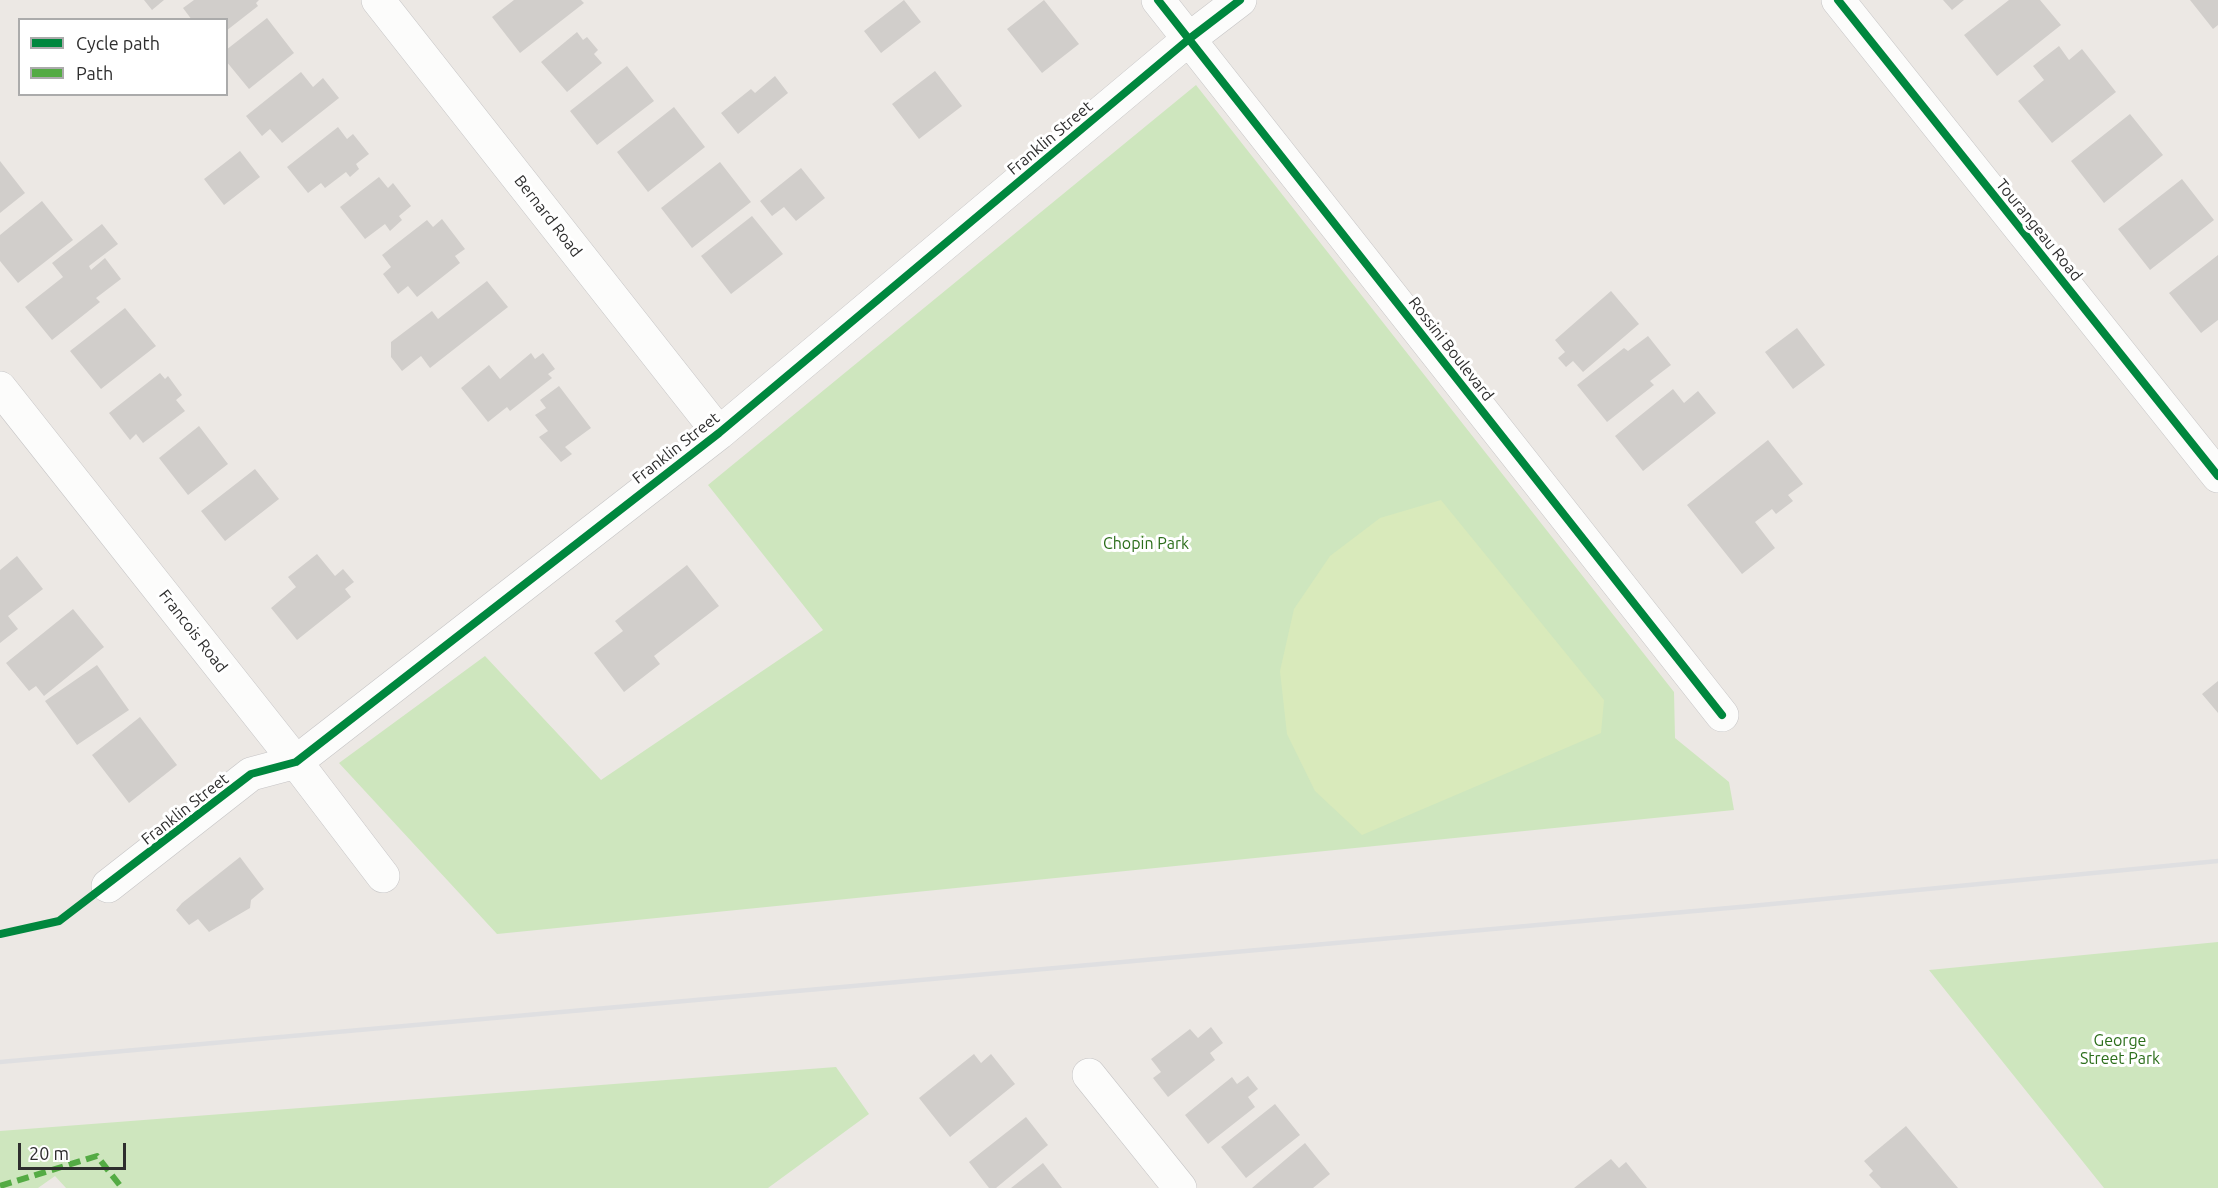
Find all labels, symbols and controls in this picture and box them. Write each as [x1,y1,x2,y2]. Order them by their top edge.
legend [18,18,228,96]
text: Cycle path [76,33,160,53]
text: Path [76,63,113,83]
street label: Franklin Street [1004,97,1096,179]
street label: Bernard Road [510,171,586,261]
street label: Tourangeau Road [1992,175,2086,285]
street label: Rossini Boulevard [1404,293,1498,405]
street label: Franklin Street [629,408,723,488]
park label: Chopin Park [1103,534,1189,554]
street label: Francois Road [155,586,231,676]
street label: Franklin Street [138,769,232,849]
park label: George Street Park [2080,1031,2160,1069]
scale bar [21,1131,129,1169]
text: 20 m [29,1143,69,1163]

